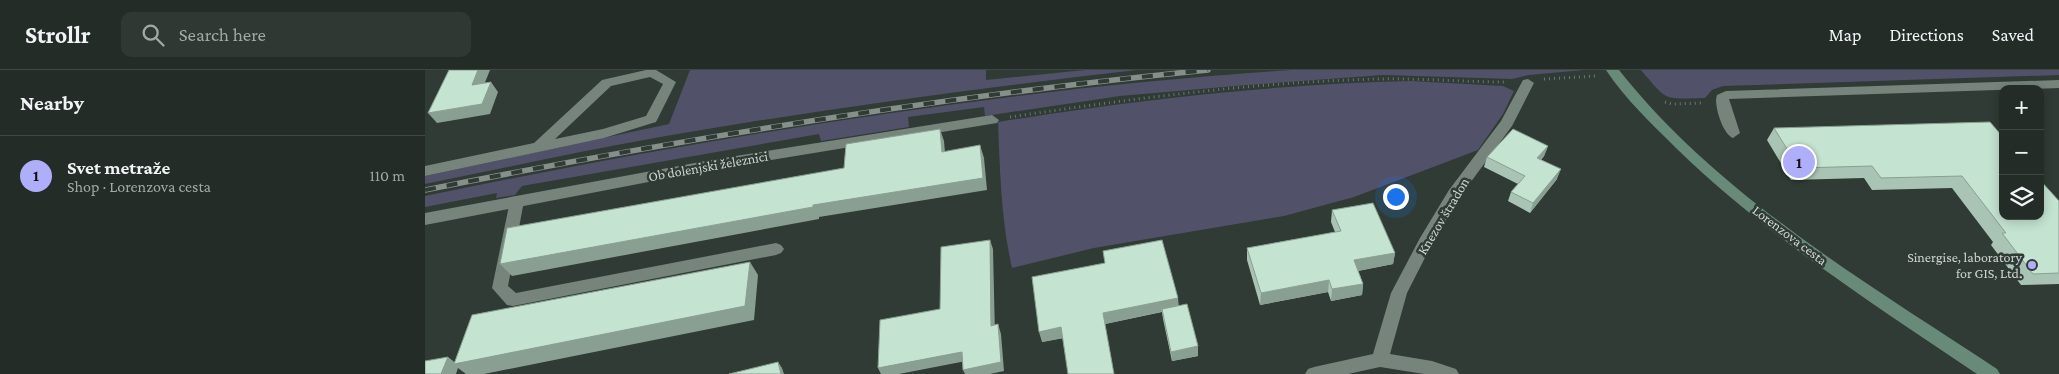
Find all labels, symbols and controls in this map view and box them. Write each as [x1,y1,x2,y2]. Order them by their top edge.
search box [121,12,471,57]
text: Strollr [25,21,91,48]
icon: search [139,21,167,49]
text: Search here [179,24,266,45]
text: Map [1829,25,1861,45]
text: Directions [1889,25,1964,45]
text: Saved [1992,25,2034,45]
map controls [1999,85,2044,220]
button: + [1999,85,2044,130]
text: Nearby [20,91,84,115]
button: − [1999,130,2044,175]
pin: 1 [1783,143,1815,181]
street label: Ob dolenjski železnici [647,148,770,185]
text: Svet metraže [67,157,170,178]
text: 1 [33,167,39,184]
text: 110 m [369,167,405,184]
street label: Knezov štradon [1414,174,1472,257]
button: layers [1999,175,2044,220]
text: Shop · Lorenzova cesta [67,178,211,195]
your location [1383,184,1409,210]
street label: Lorenzova cesta [1750,202,1831,268]
place label: Sinergise, laboratory for GIS, Ltd. [1907,249,2023,281]
marker: Sinergise, laboratory for GIS, Ltd. [2026,259,2038,271]

